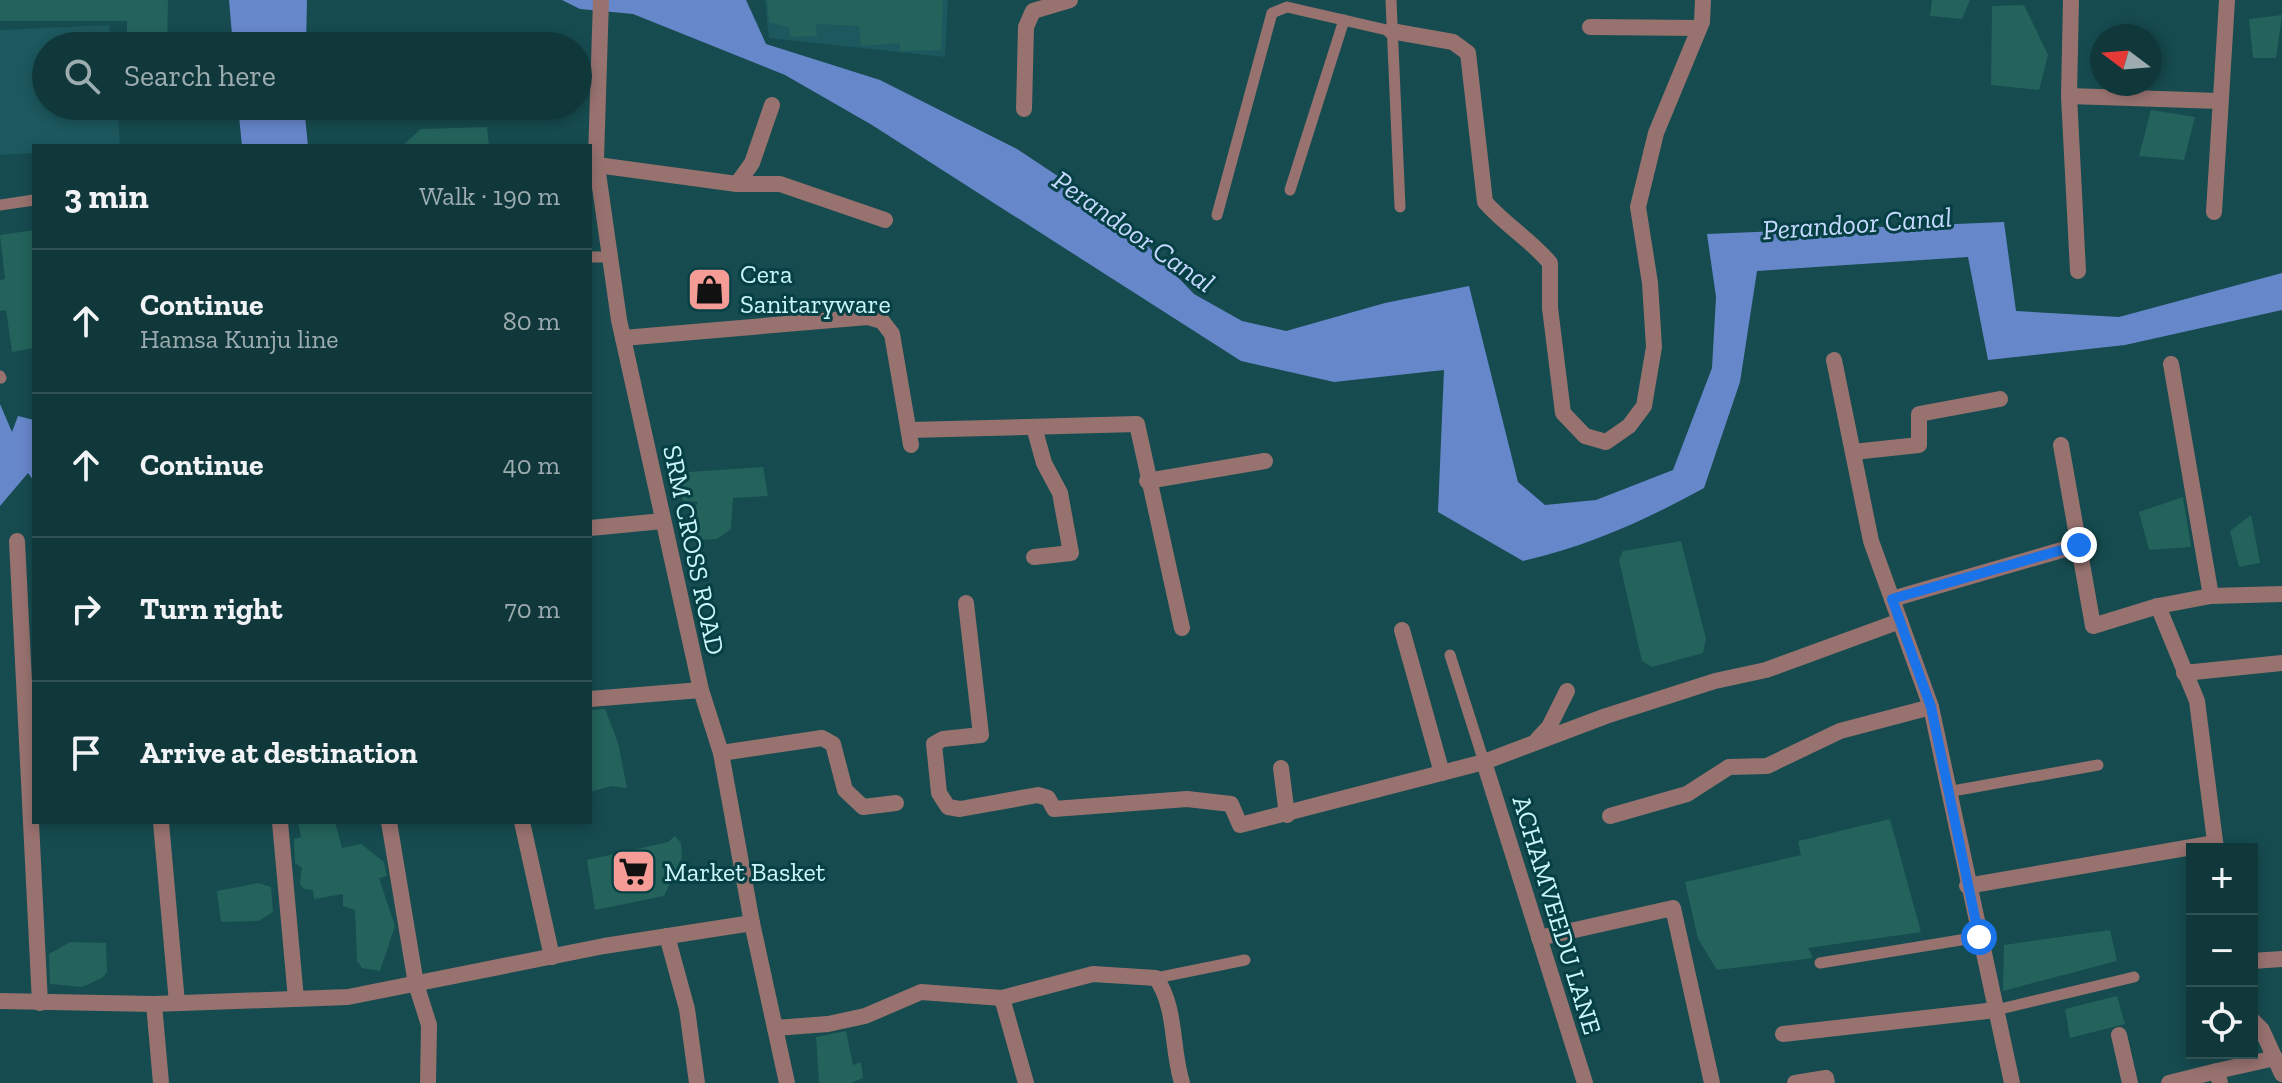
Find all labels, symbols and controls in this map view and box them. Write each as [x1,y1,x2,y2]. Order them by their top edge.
north arrow [2090,24,2162,96]
search box [32,32,592,120]
icon: search [60,54,104,98]
text: Search here [124,58,276,94]
water label: Perandoor Canal [1047,163,1221,299]
text: 3 min [64,176,149,217]
text: Walk · 190 m [419,180,560,212]
water label: Perandoor Canal [1761,200,1953,247]
place label: Cera Sanitaryware [740,258,891,320]
shop icon: Cera Sanitaryware [685,265,733,313]
text: Continue [140,287,264,323]
icon: ahead [64,299,108,343]
text: 80 m [503,305,560,337]
text: Hamsa Kunju line [140,323,339,355]
street label: SRM CROSS ROAD [656,442,732,658]
icon: ahead [64,443,108,487]
text: Continue [140,447,264,483]
text: 40 m [503,449,560,481]
route end [2061,527,2097,563]
icon: right [64,587,108,631]
text: Turn right [140,591,282,627]
text: 70 m [504,593,560,625]
icon: arrive [64,731,108,775]
text: Arrive at destination [140,735,417,771]
street label: ACHAMVEEDU LANE [1505,792,1609,1038]
map controls [2186,843,2258,1059]
button: + [2186,843,2258,915]
supermarket icon: Market Basket [609,848,657,896]
place label: Market Basket [664,856,826,888]
button: − [2186,915,2258,987]
route start [1961,919,1997,955]
button: locate [2186,987,2258,1059]

